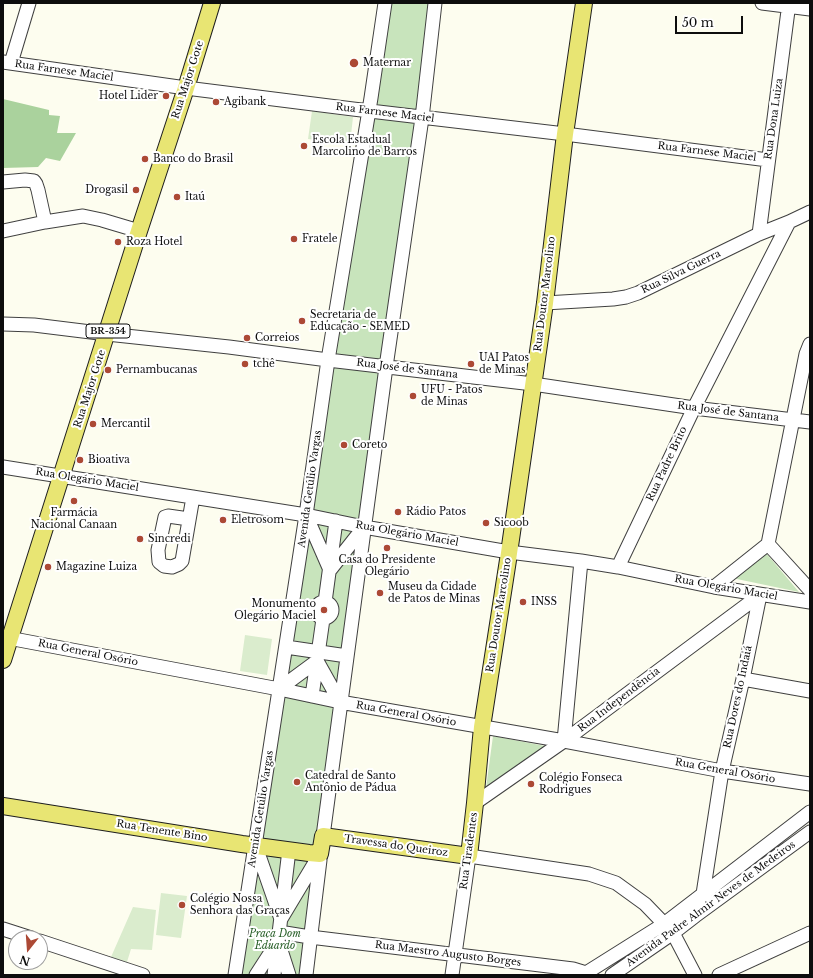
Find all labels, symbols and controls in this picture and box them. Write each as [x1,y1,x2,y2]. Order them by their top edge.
scale bar [677,8,745,34]
text: 50 m [682,15,714,30]
street label: Rua Major Gote [170,39,206,121]
marker: Maternar [348,57,360,69]
place label: Maternar [363,57,411,69]
street label: Rua Farnese Maciel [14,58,114,84]
street label: Rua Dona Luiza [762,77,786,161]
place label: Hotel Lider [99,90,158,102]
marker: Hotel Lider [161,91,171,101]
place label: Agibank [224,96,266,108]
marker: Agibank [211,97,221,107]
street label: Rua Farnese Maciel [335,101,435,125]
place label: Escola Estadual Marcolino de Barros [312,134,417,158]
street label: Rua Farnese Maciel [657,140,757,164]
marker: Escola Estadual Marcolino de Barros [299,141,309,151]
place label: Banco do Brasil [153,153,233,165]
marker: Banco do Brasil [140,154,150,164]
place label: Drogasil [85,184,128,196]
marker: Drogasil [131,185,141,195]
place label: Itaú [185,191,205,203]
marker: Itaú [172,192,182,202]
place label: Fratele [302,233,337,245]
marker: Fratele [289,234,299,244]
place label: Roza Hotel [126,236,183,248]
street label: Rua Doutor Marcolino [532,236,558,352]
marker: Roza Hotel [113,237,123,247]
street label: Rua Silva Guerra [639,248,723,296]
place label: Secretaria de Educação - SEMED [310,309,410,332]
marker: Secretaria de Educação - SEMED [297,316,307,326]
road number: BR-354 [86,324,130,338]
place label: Correios [255,332,299,344]
marker: Correios [242,333,252,343]
street label: Rua Major Gote [72,348,108,430]
place label: UAI Patos de Minas [479,352,529,376]
street label: Rua José de Santana [355,357,459,381]
place label: tchê [253,358,275,370]
marker: tchê [240,359,250,369]
marker: UAI Patos de Minas [466,359,476,369]
place label: Pernambucanas [116,364,197,376]
marker: Pernambucanas [103,365,113,375]
place label: UFU - Patos de Minas [421,384,482,408]
marker: UFU - Patos de Minas [408,391,418,401]
street label: Rua José de Santana [676,400,780,424]
place label: Mercantil [101,418,150,430]
marker: Mercantil [88,419,98,429]
street label: Rua Padre Brito [644,425,690,503]
street label: Avenida Getúlio Vargas [296,430,324,548]
place label: Coreto [352,439,387,451]
marker: Coreto [339,440,349,450]
place label: Bioativa [88,454,130,466]
marker: Bioativa [75,455,85,465]
street label: Rua Olegário Maciel [34,466,140,494]
marker: Farmácia Nacional Canaan [69,496,79,506]
place label: Rádio Patos [406,506,466,518]
place label: Farmácia Nacional Canaan [31,507,117,530]
marker: Rádio Patos [393,507,403,517]
place label: Eletrosom [231,514,284,526]
marker: Eletrosom [218,515,228,525]
place label: Sicoob [494,517,529,529]
marker: Sicoob [481,518,491,528]
street label: Rua Olegário Maciel [354,519,460,549]
place label: Sincredi [148,533,191,545]
marker: Sincredi [135,534,145,544]
marker: Casa do Presidente Olegário [382,543,392,553]
place label: Casa do Presidente Olegário [339,554,435,578]
street label: Rua Doutor Marcolino [484,557,514,673]
place label: Magazine Luiza [56,561,137,573]
marker: Magazine Luiza [43,562,53,572]
street label: Rua Olegário Maciel [673,573,779,603]
place label: Museu da Cidade de Patos de Minas [388,581,480,604]
marker: Museu da Cidade de Patos de Minas [375,588,385,598]
place label: INSS [531,596,557,608]
marker: INSS [518,597,528,607]
place label: Monumento Olegário Maciel [234,598,316,622]
marker: Monumento Olegário Maciel [319,605,329,615]
street label: Rua General Osório [37,637,139,669]
street label: Rua Dores do Indaiá [721,645,755,749]
street label: Rua Independência [576,665,662,735]
street label: Rua General Osório [355,699,457,729]
street label: Avenida Getúlio Vargas [246,750,276,868]
street label: Rua General Osório [674,756,776,786]
place label: Catedral de Santo Antônio de Pádua [305,770,396,794]
place label: Colégio Fonseca Rodrigues [539,772,622,796]
marker: Catedral de Santo Antônio de Pádua [292,777,302,787]
marker: Colégio Fonseca Rodrigues [526,779,536,789]
street label: Rua Tiradentes [458,812,480,890]
street label: Rua Tenente Bino [116,818,208,844]
street label: Travessa do Queiroz [343,833,449,859]
street label: Avenida Padre Almir Neves de Medeiros [624,839,798,969]
place label: Colégio Nossa Senhora das Graças [190,893,290,916]
marker: Colégio Nossa Senhora das Graças [177,900,187,910]
park label: Praça Dom Eduardo [249,928,301,952]
north arrow [8,930,48,970]
street label: Rua Maestro Augusto Borges [374,939,522,969]
text: N [18,952,32,969]

